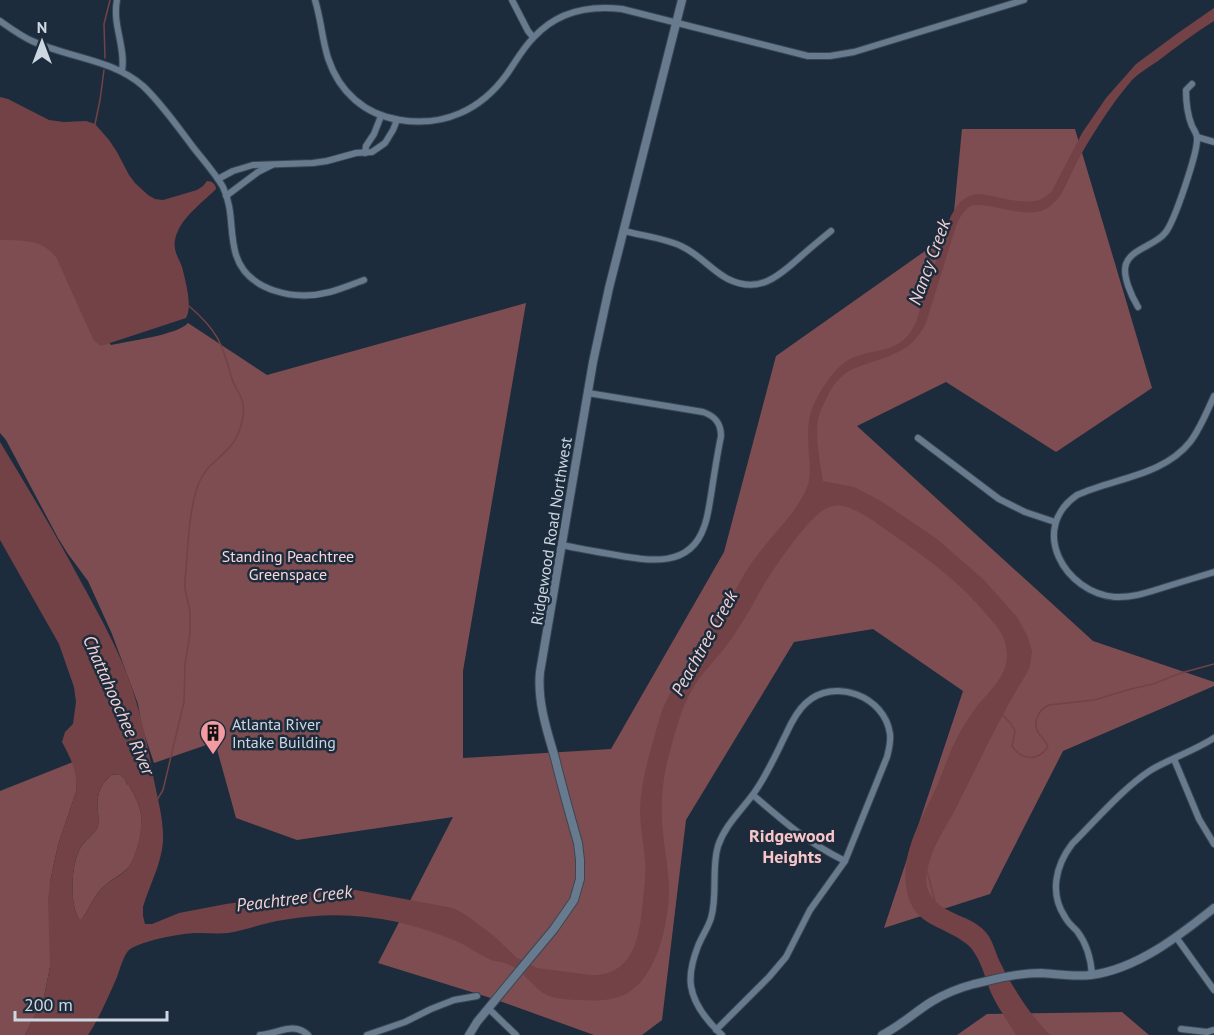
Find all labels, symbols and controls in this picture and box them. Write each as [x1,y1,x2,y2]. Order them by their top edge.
north arrow [12,12,72,72]
text: N [37,17,47,37]
water label: Nancy Creek [903,215,955,308]
street label: Ridgewood Road Northwest [526,435,576,626]
park label: Standing Peachtree Greenspace [222,546,354,584]
water label: Peachtree Creek [666,586,743,700]
water label: Chattahoochee River [78,631,161,780]
place label: Atlanta River Intake Building [232,714,336,752]
building icon: Atlanta River Intake Building [198,718,228,756]
district label: Ridgewood Heights [749,824,835,868]
water label: Peachtree Creek [235,879,354,917]
scale bar [15,984,166,1022]
text: 200 m [24,993,73,1016]

